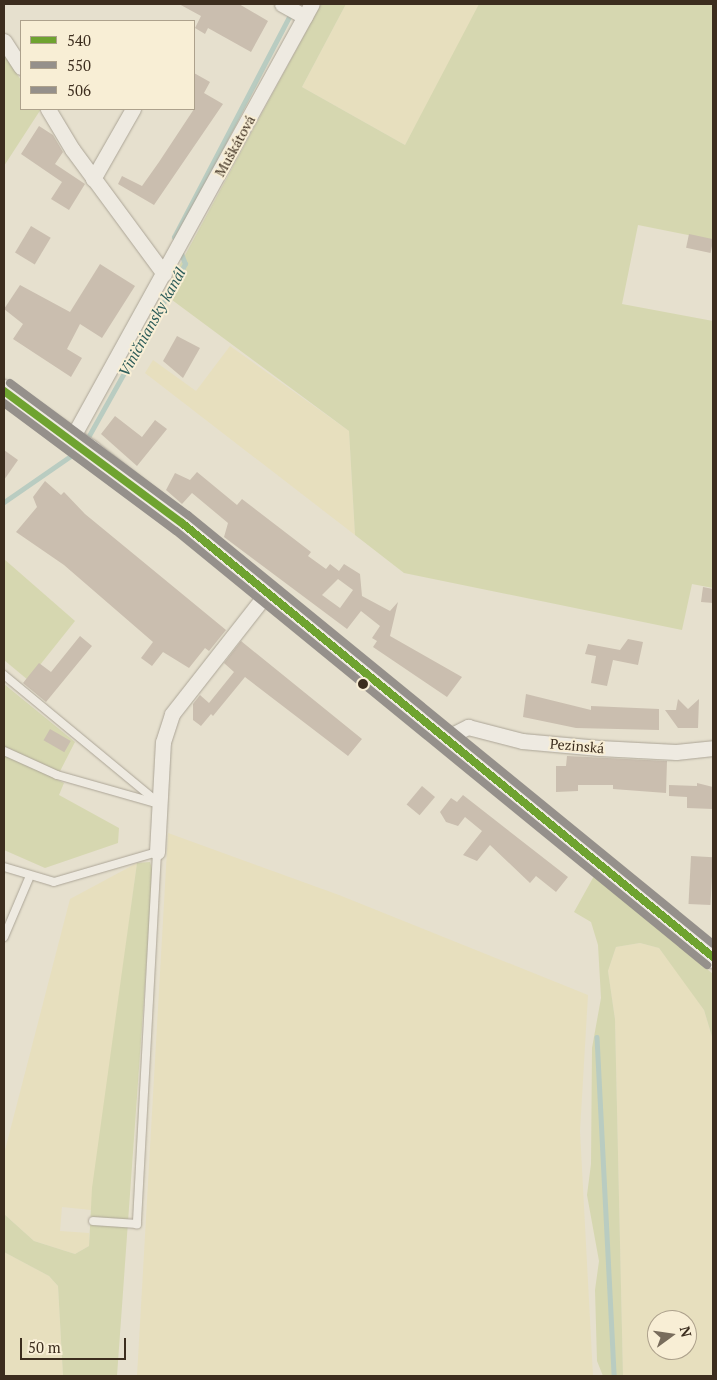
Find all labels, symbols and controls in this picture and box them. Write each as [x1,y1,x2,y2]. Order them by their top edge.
legend [20,20,195,110]
text: 540 [67,30,91,50]
text: 550 [67,55,91,75]
text: 506 [67,80,91,100]
street label: Muškátová [211,112,259,180]
water label: Viničniansky kanál [115,265,189,379]
unlabelled marker [358,679,368,689]
street label: Pezinská [549,735,605,757]
north arrow [647,1310,697,1360]
text: N [676,1324,697,1339]
scale bar [22,1328,129,1360]
text: 50 m [28,1337,61,1357]

